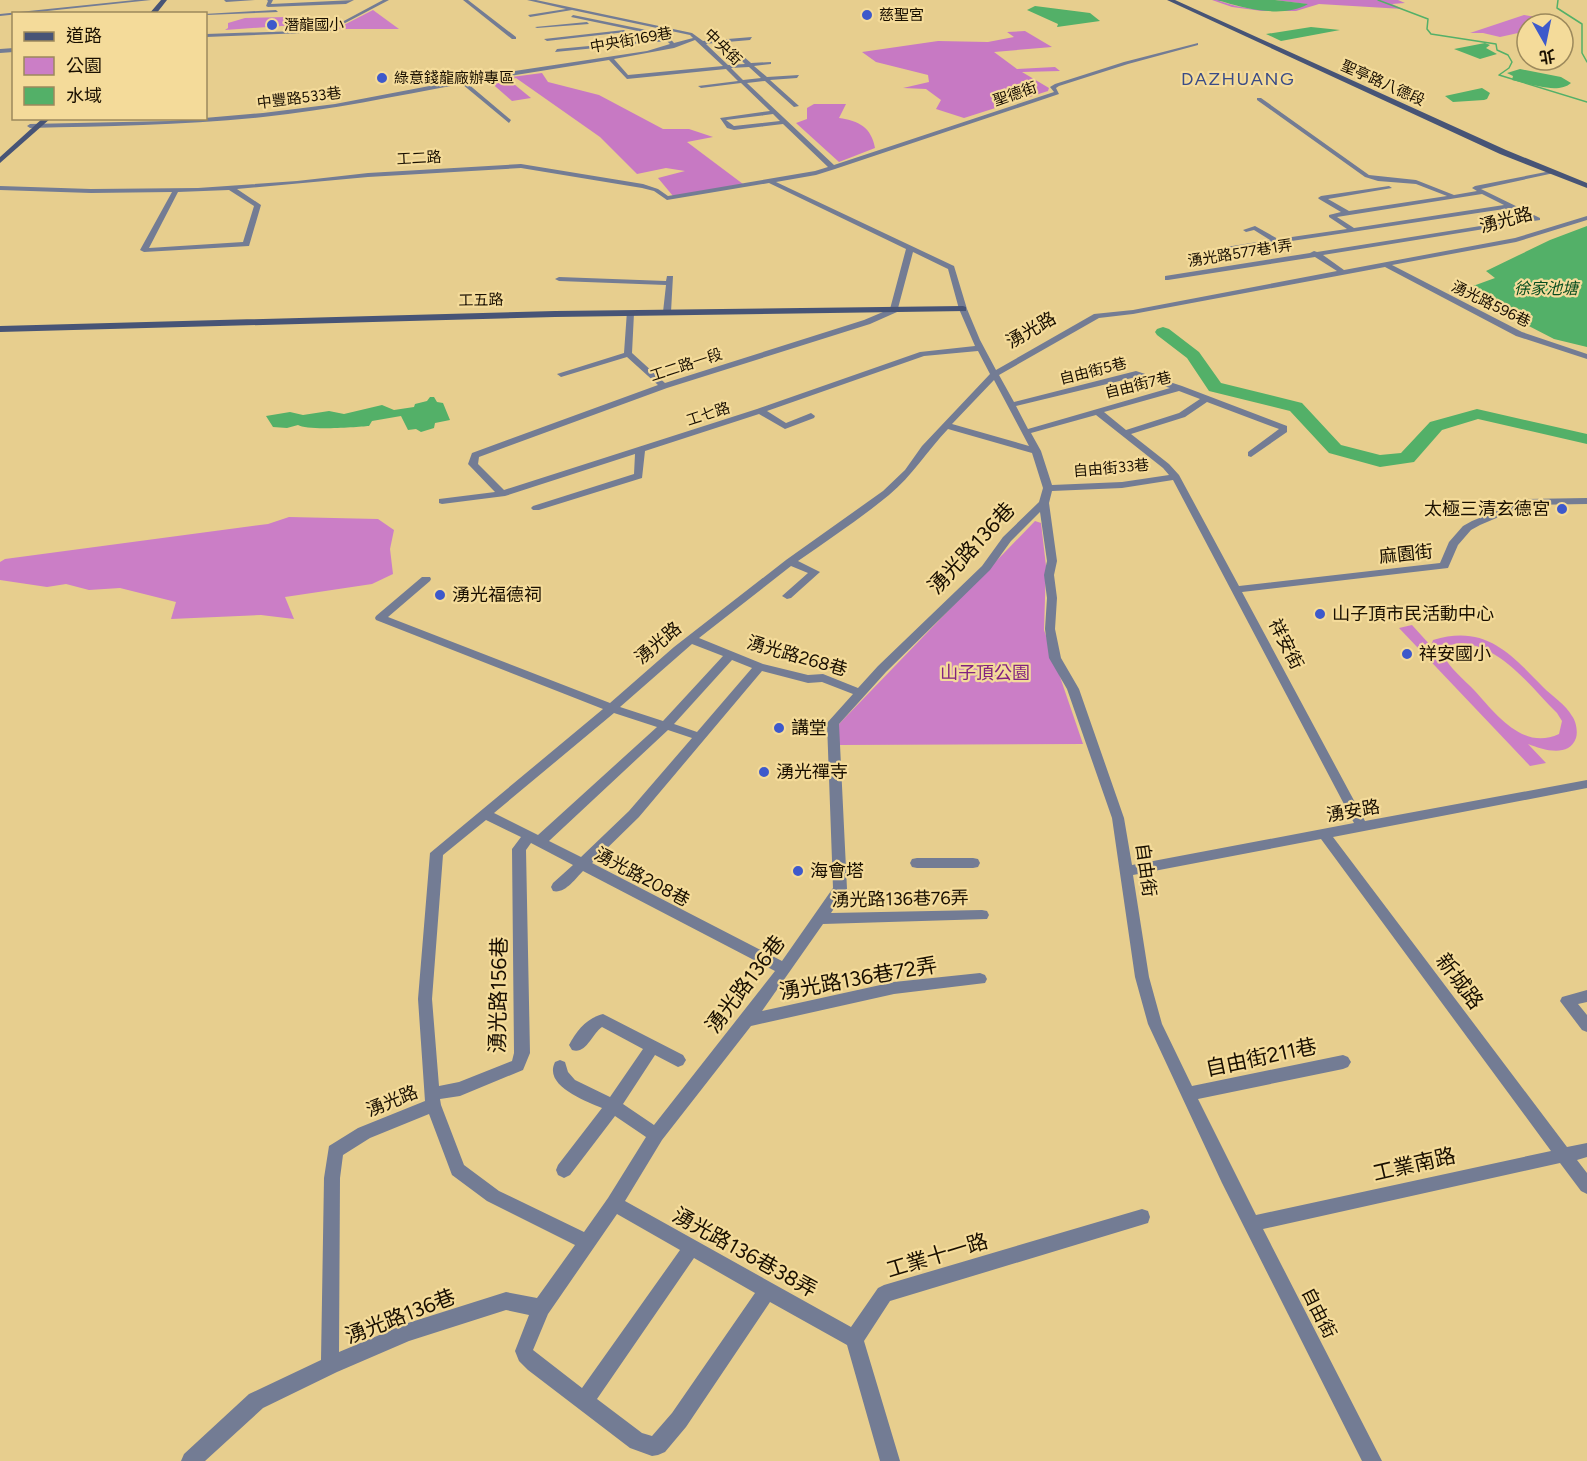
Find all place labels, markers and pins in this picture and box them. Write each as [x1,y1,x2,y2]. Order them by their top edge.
place label: 慈聖宮 [879,6,924,24]
marker: 慈聖宮 [860,8,874,22]
place label: 潛龍國小 [284,16,344,34]
marker: 潛龍國小 [265,18,279,32]
place label: 綠意錢龍廠辦專區 [394,69,514,87]
marker: 綠意錢龍廠辦專區 [375,71,389,85]
place label: 太極三清玄德宮 [1424,498,1550,520]
marker: 太極三清玄德宮 [1555,502,1569,516]
place label: 湧光福德祠 [452,584,542,606]
marker: 湧光福德祠 [433,588,447,602]
place label: 山子頂市民活動中心 [1332,603,1494,625]
marker: 山子頂市民活動中心 [1313,607,1327,621]
place label: 祥安國小 [1419,643,1491,665]
marker: 祥安國小 [1400,647,1414,661]
place label: 講堂 [791,717,827,739]
marker: 講堂 [772,721,786,735]
place label: 湧光禪寺 [776,761,848,783]
marker: 湧光禪寺 [757,765,771,779]
place label: 海會塔 [810,860,864,882]
marker: 海會塔 [791,864,805,878]

